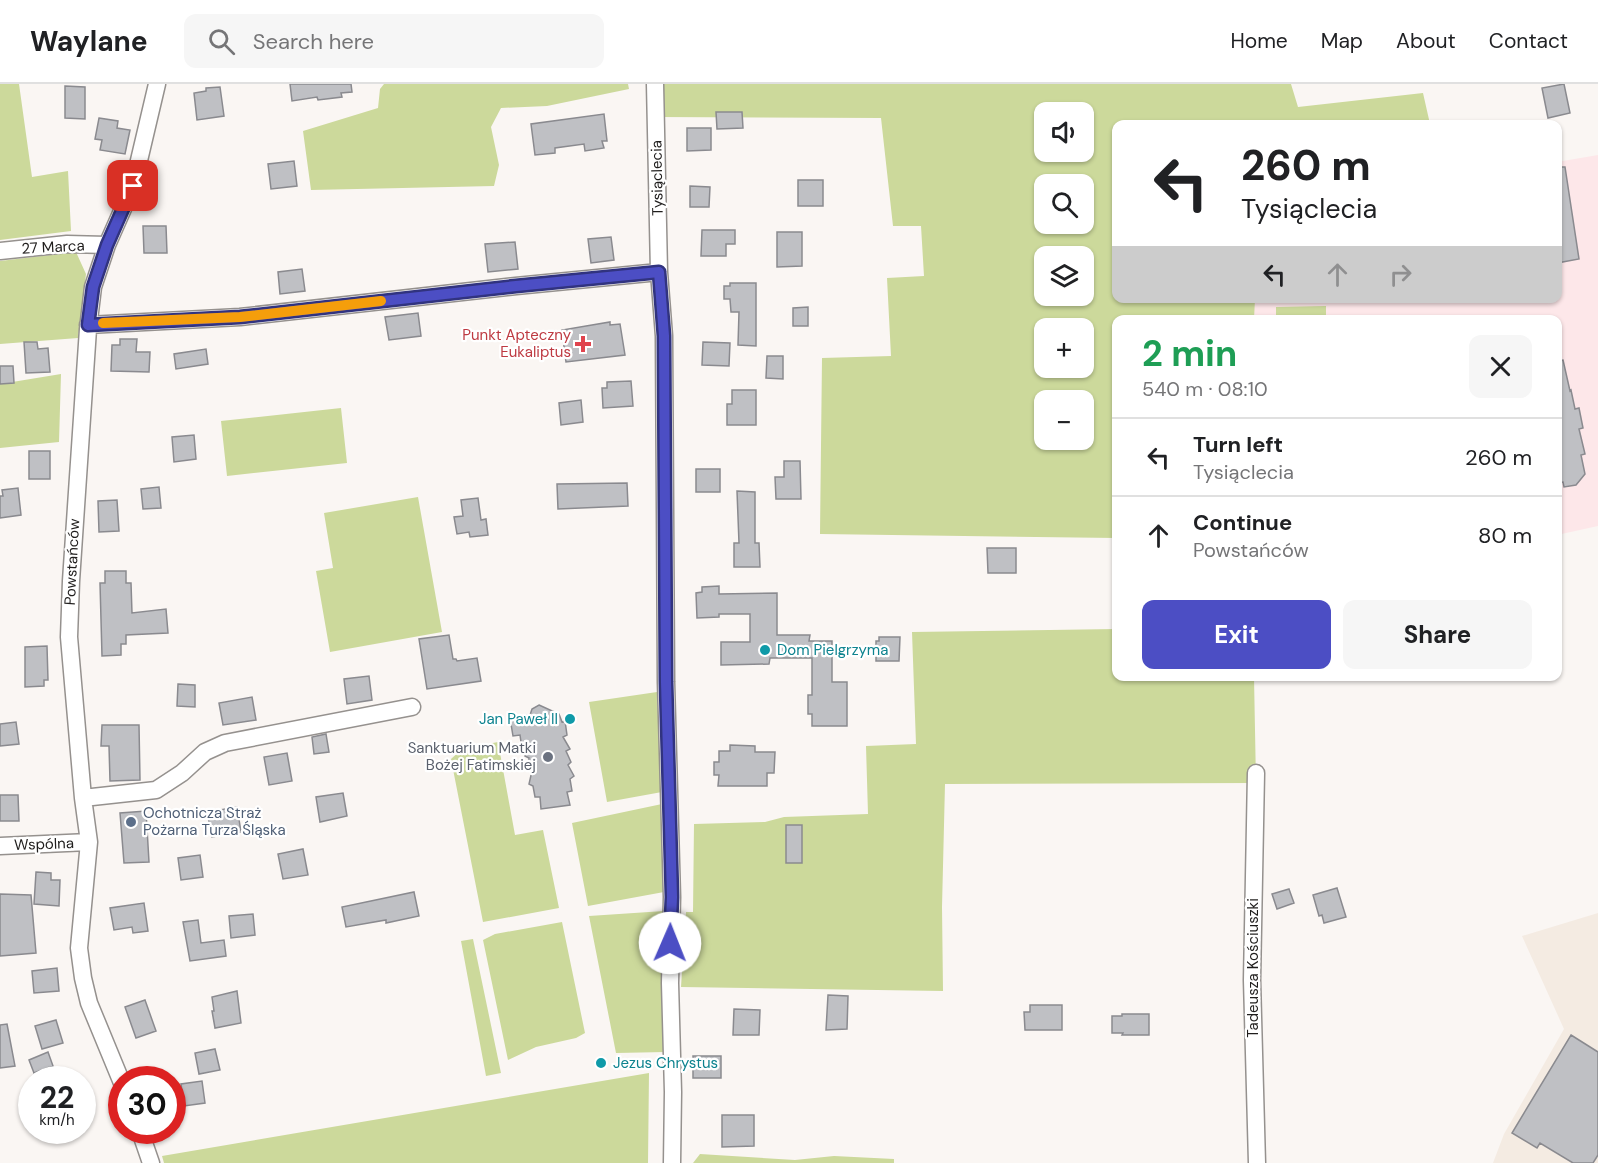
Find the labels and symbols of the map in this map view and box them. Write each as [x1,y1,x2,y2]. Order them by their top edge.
street label: Tysiąclecia [646,140,668,216]
pin [107,160,158,211]
street label: 27 Marca [21,235,85,259]
place label: Punkt Apteczny Eukaliptus [462,325,572,362]
marker: Punkt Apteczny Eukaliptus [576,337,590,351]
street label: Powstańców [60,518,84,606]
place label: Dom Pielgrzyma [777,640,888,660]
marker: Dom Pielgrzyma [758,643,772,657]
place label: Jan Paweł II [479,709,558,729]
marker: Jan Paweł II [563,712,577,726]
place label: Sanktuarium Matki Bożej Fatimskiej [408,738,536,775]
marker: Sanktuarium Matki Bożej Fatimskiej [541,750,555,764]
place label: Ochotnicza Straż Pożarna Turza Śląska [143,803,286,840]
marker: Ochotnicza Straż Pożarna Turza Śląska [124,815,138,829]
street label: Wspólna [14,833,74,855]
street label: Tadeusza Kościuszki [1243,898,1263,1038]
position arrow [638,911,702,975]
place label: Jezus Chrystus [613,1053,718,1073]
marker: Jezus Chrystus [594,1056,608,1070]
speed limit sign: 30 [108,1066,186,1144]

